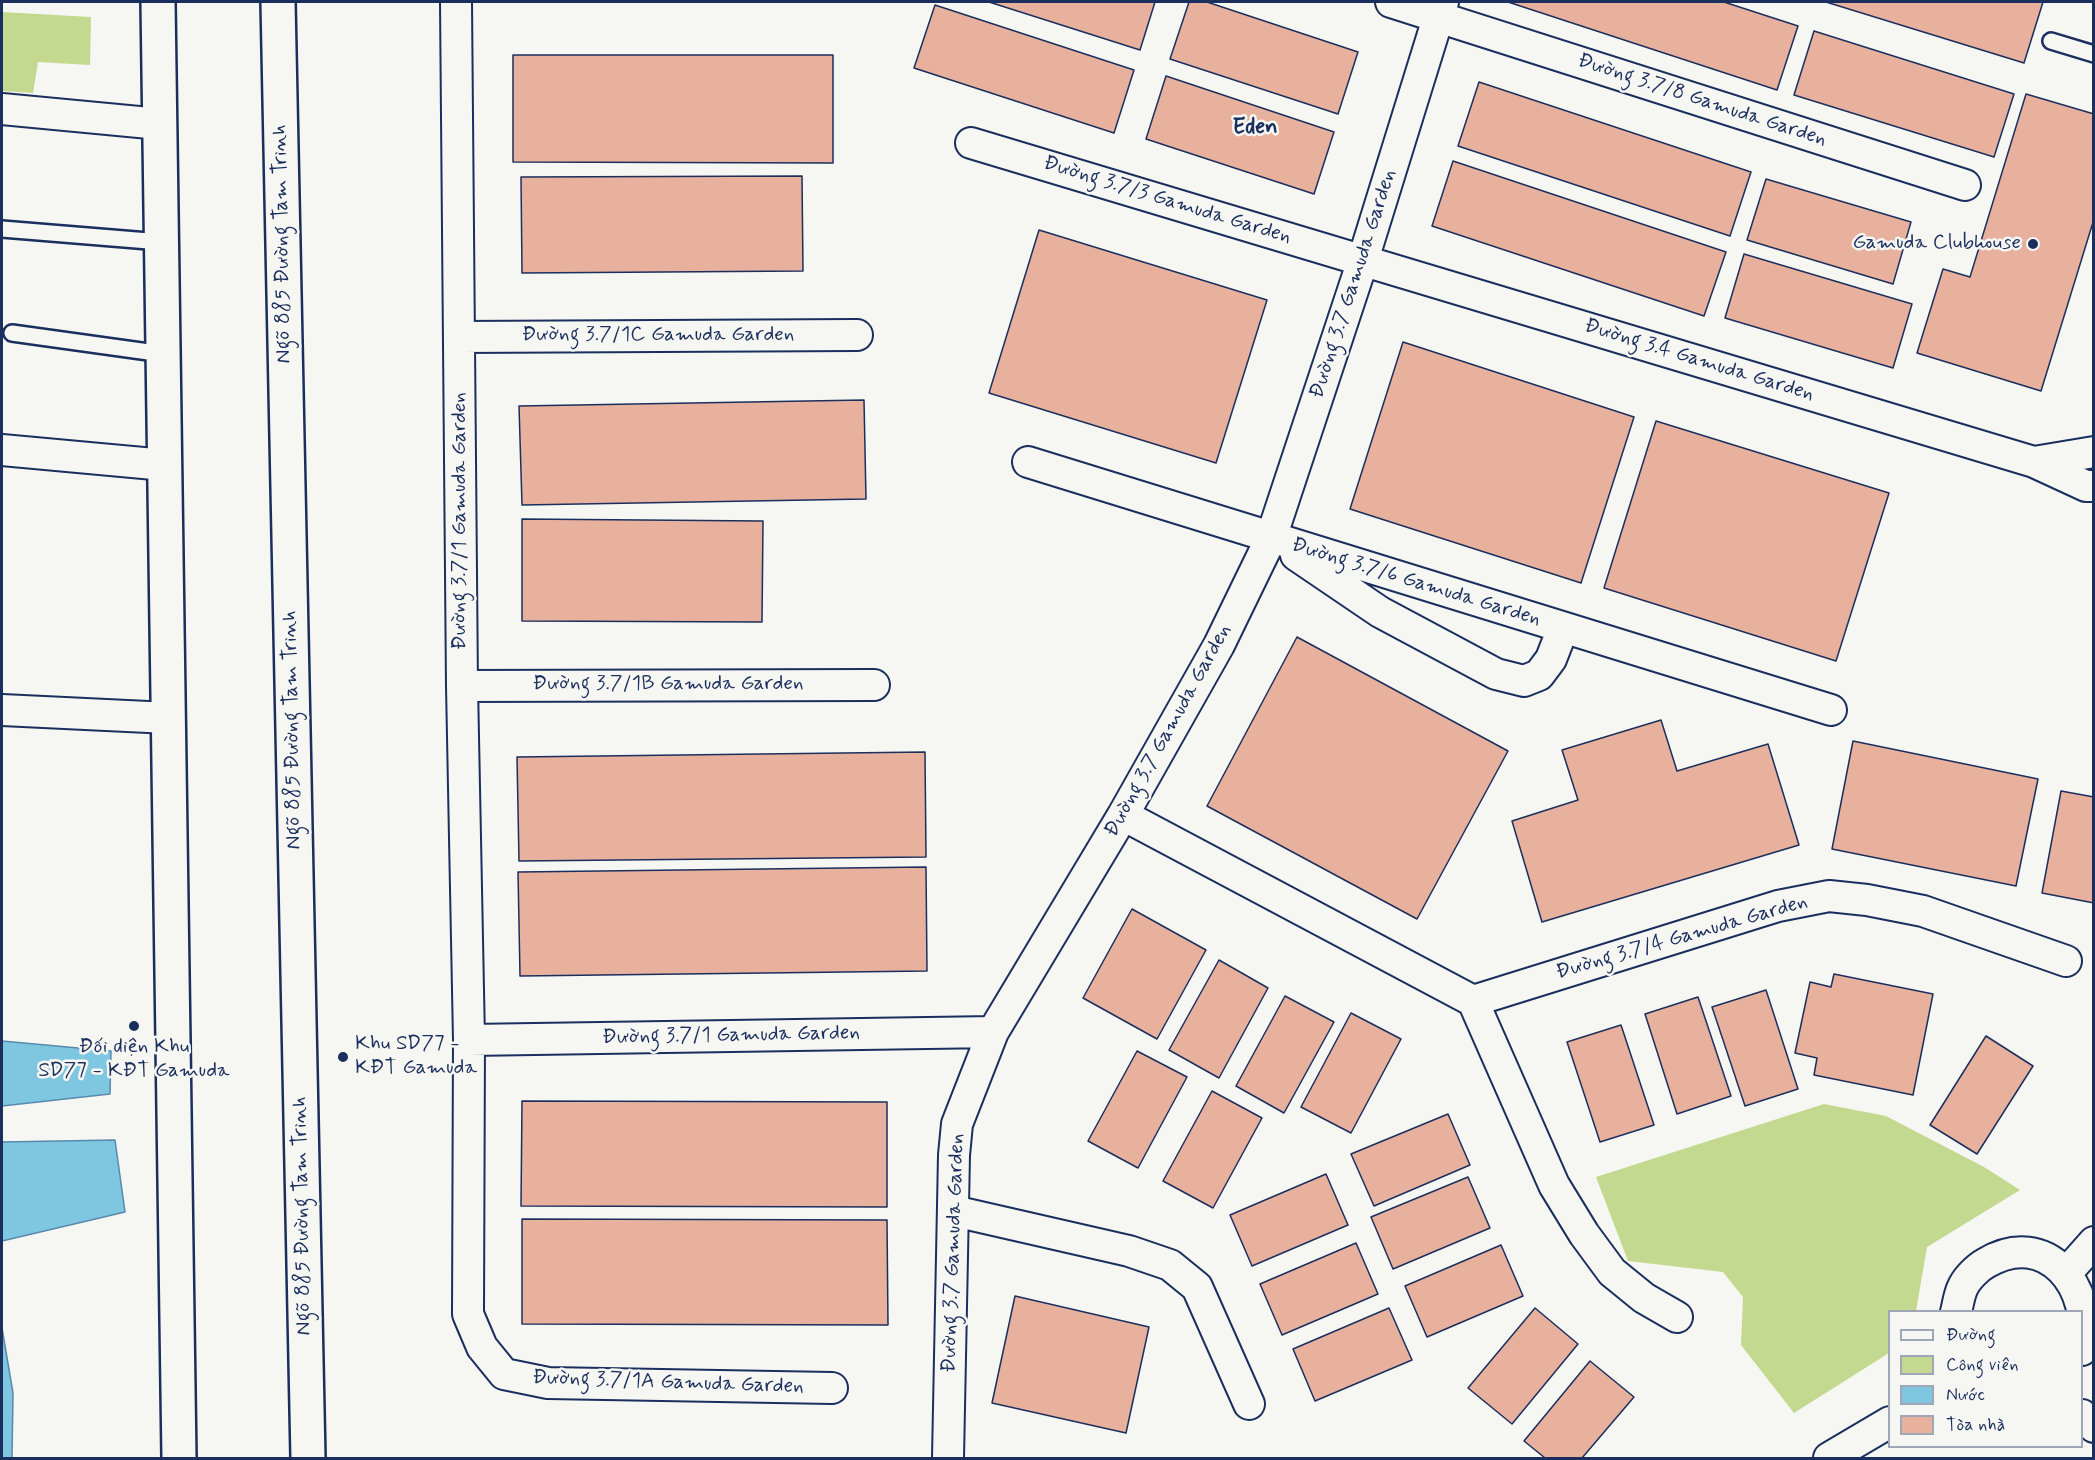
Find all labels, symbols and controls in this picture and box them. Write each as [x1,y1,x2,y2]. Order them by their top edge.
street label: Đường 3.7/8 Gamuda Garden [1574,49,1830,153]
district label: Eden [1232,115,1278,141]
street label: Ngõ 885 Đường Tam Trinh [268,124,298,364]
street label: Đường 3.7/3 Gamuda Garden [1040,151,1294,251]
street label: Đường 3.7 Gamuda Garden [1305,166,1403,402]
place label: Gamuda Clubhouse [1852,231,2021,257]
marker: Gamuda Clubhouse [2026,237,2040,251]
street label: Đường 3.4 Gamuda Garden [1581,314,1817,408]
street label: Đường 3.7/1C Gamuda Garden [522,323,794,349]
street label: Đường 3.7/1 Gamuda Garden [448,392,474,650]
street label: Đường 3.7/6 Gamuda Garden [1288,533,1544,633]
street label: Ngõ 885 Đường Tam Trinh [278,610,308,850]
street label: Đường 3.7 Gamuda Garden [1100,620,1238,842]
street label: Đường 3.7/1B Gamuda Garden [532,672,804,698]
street label: Đường 3.7/4 Gamuda Garden [1553,890,1811,986]
marker: Đối diện Khu SD77 - KĐT Gamuda [127,1019,141,1033]
street label: Đường 3.7/1 Gamuda Garden [602,1021,860,1051]
place label: Khu SD77 - KĐT Gamuda [355,1032,477,1082]
place label: Đối diện Khu SD77 - KĐT Gamuda [38,1035,230,1085]
marker: Khu SD77 - KĐT Gamuda [336,1050,350,1064]
street label: Ngõ 885 Đường Tam Trinh [288,1096,318,1336]
street label: Đường 3.7 Gamuda Garden [937,1133,971,1373]
legend [1888,1310,2083,1448]
text: Đường [1946,1323,1996,1347]
text: Công viên [1946,1353,2019,1377]
street label: Đường 3.7/1A Gamuda Garden [532,1366,804,1400]
text: Nước [1946,1383,1985,1407]
text: Tòa nhà [1946,1413,2005,1437]

